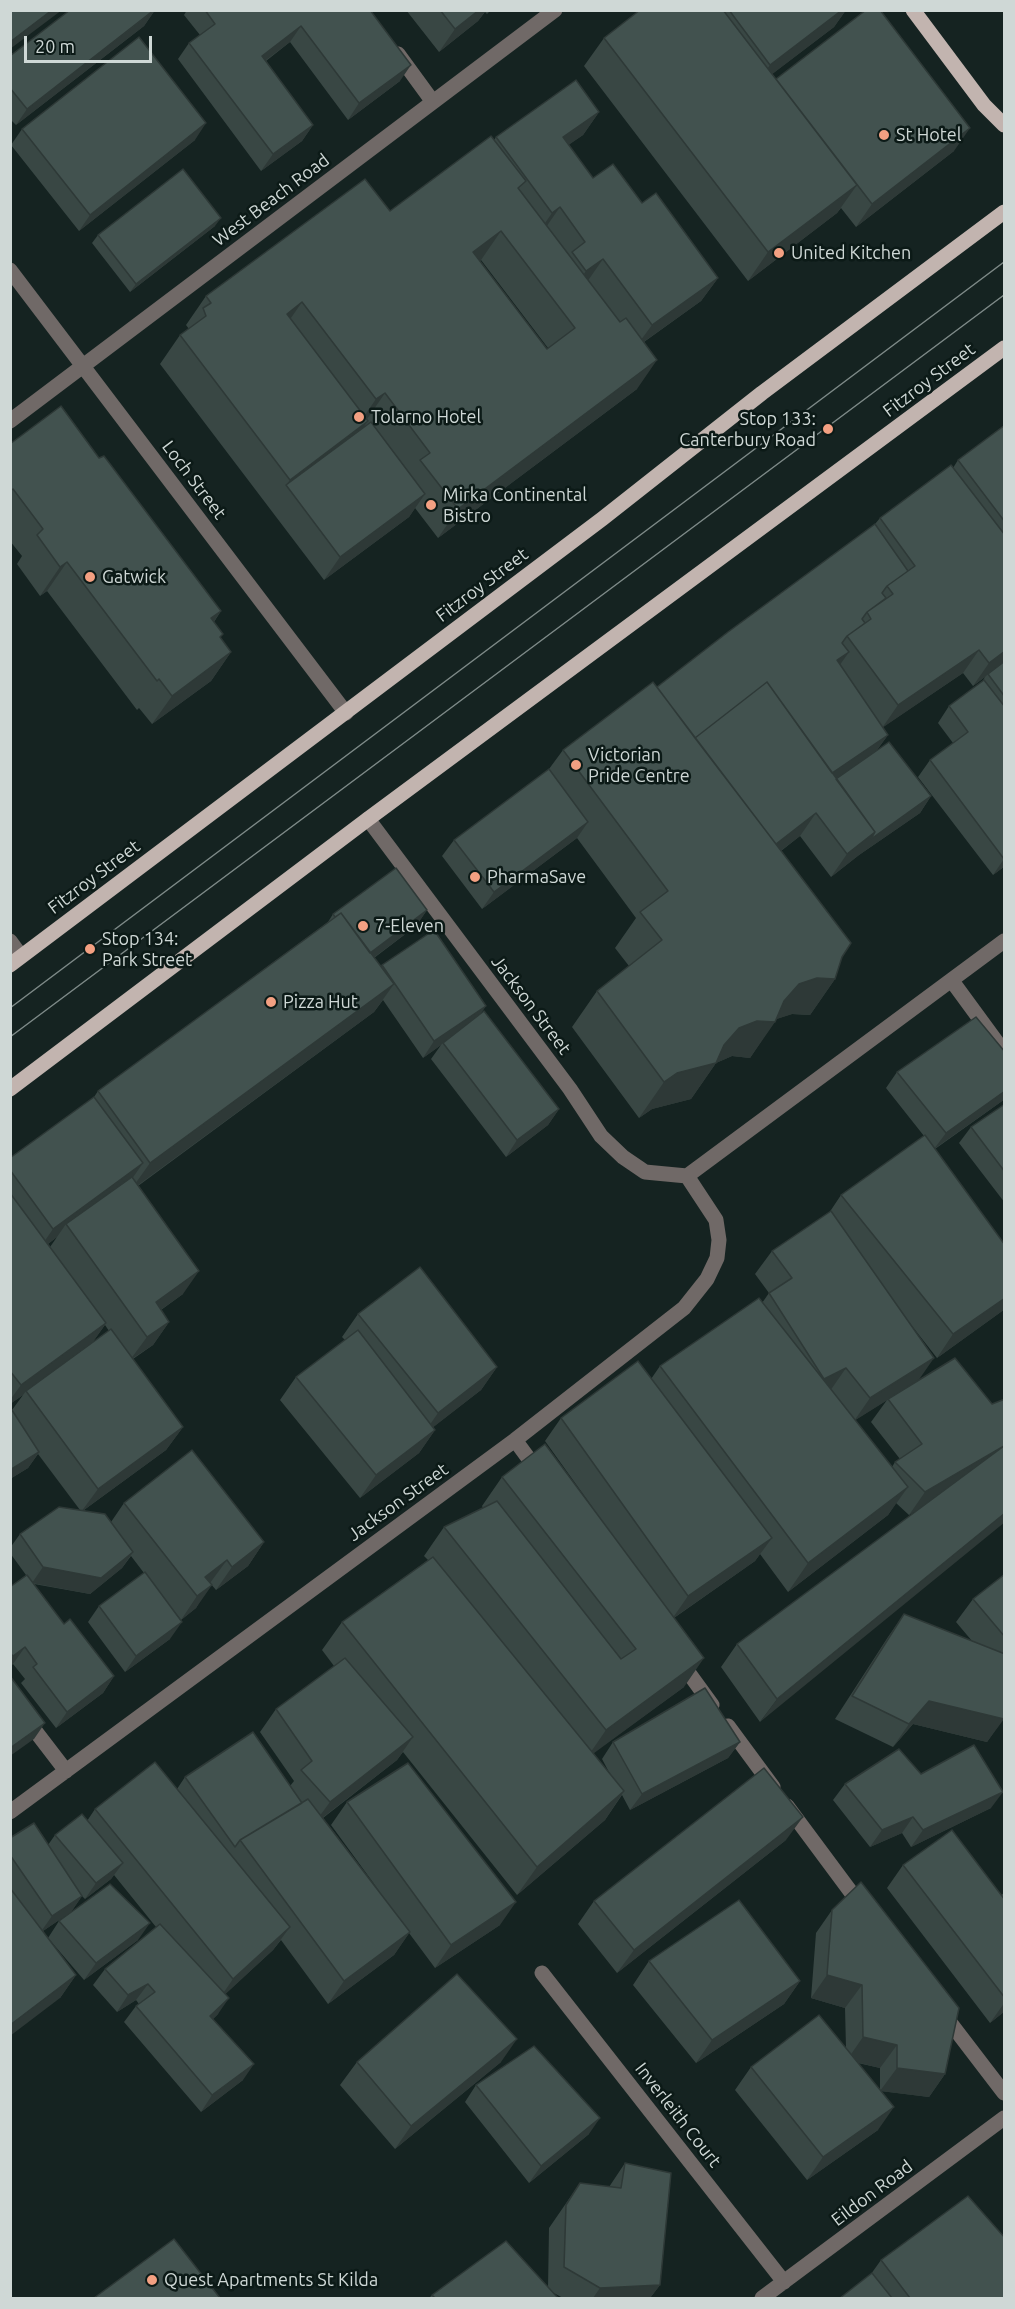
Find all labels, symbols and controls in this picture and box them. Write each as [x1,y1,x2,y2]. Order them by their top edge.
scale bar [27,24,154,62]
text: 20 m [35,36,75,56]
place label: St Hotel [896,124,961,146]
marker: St Hotel [877,128,891,142]
street label: West Beach Road [209,149,333,251]
place label: United Kitchen [791,242,911,264]
marker: United Kitchen [772,246,786,260]
street label: Fitzroy Street [879,338,979,422]
place label: Tolarno Hotel [371,406,481,428]
place label: Stop 133: Canterbury Road [679,408,816,450]
marker: Tolarno Hotel [352,410,366,424]
marker: Stop 133: Canterbury Road [821,422,835,436]
street label: Loch Street [157,436,231,524]
place label: Mirka Continental Bistro [443,484,587,526]
marker: Mirka Continental Bistro [424,498,438,512]
street label: Fitzroy Street [432,543,532,627]
place label: Gatwick [102,566,166,588]
marker: Gatwick [83,570,97,584]
place label: Victorian Pride Centre [588,744,690,786]
marker: Victorian Pride Centre [569,758,583,772]
street label: Fitzroy Street [44,835,144,919]
place label: PharmaSave [487,866,586,888]
marker: PharmaSave [468,870,482,884]
place label: 7-Eleven [375,915,444,937]
marker: 7-Eleven [356,919,370,933]
place label: Stop 134: Park Street [102,928,192,970]
marker: Stop 134: Park Street [83,942,97,956]
street label: Jackson Street [487,951,575,1059]
place label: Pizza Hut [283,991,358,1013]
marker: Pizza Hut [264,995,278,1009]
street label: Jackson Street [344,1458,452,1546]
street label: Inverleith Court [631,2058,725,2172]
street label: Eildon Road [827,2155,917,2231]
place label: Quest Apartments St Kilda [164,2269,378,2291]
marker: Quest Apartments St Kilda [145,2273,159,2287]

